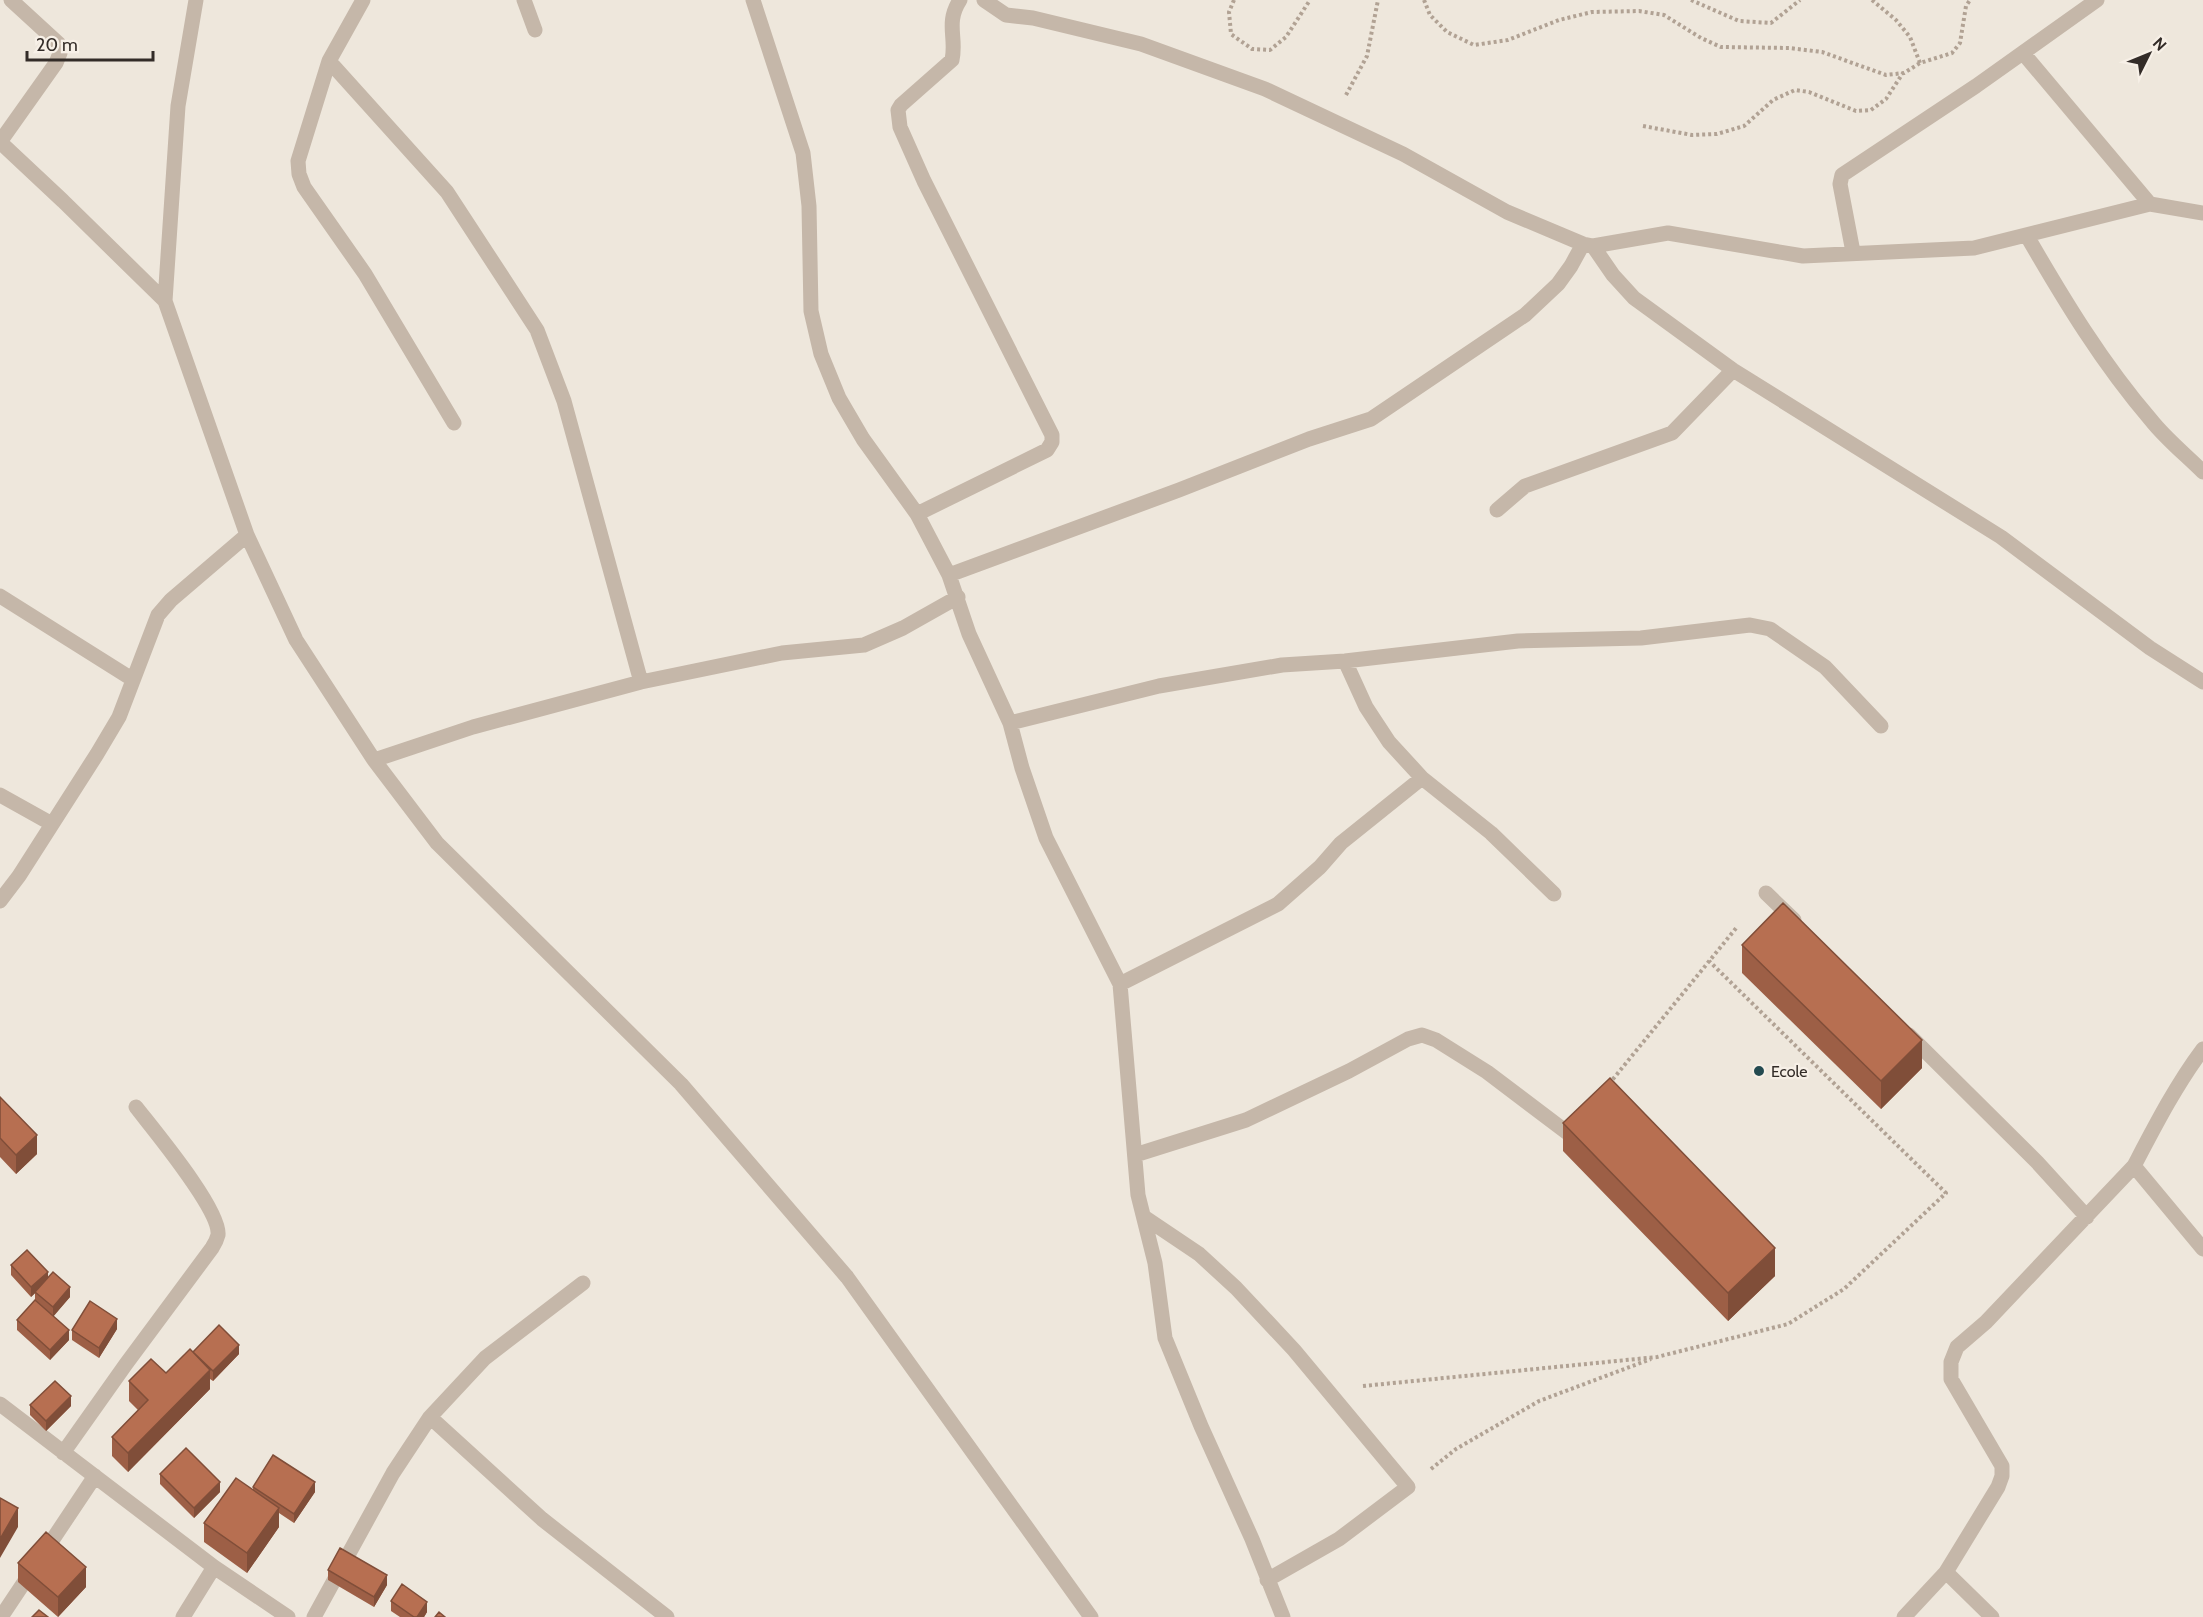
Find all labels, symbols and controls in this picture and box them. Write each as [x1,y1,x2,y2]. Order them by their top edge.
scale bar [27,24,153,62]
north arrow [2119,24,2179,84]
text: N [2149,33,2170,55]
text: 20 m [36,34,78,56]
place label: Ecole [1771,1062,1807,1081]
marker: Ecole [1752,1064,1766,1078]

